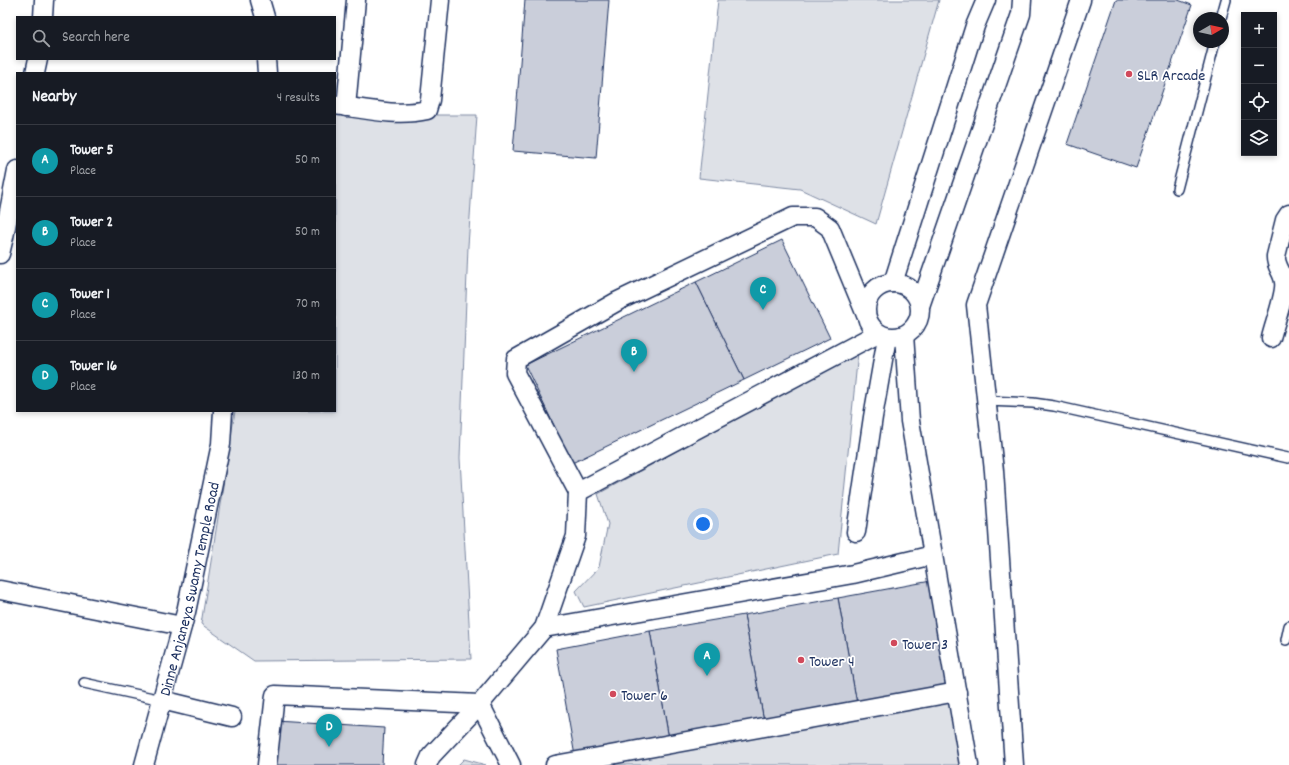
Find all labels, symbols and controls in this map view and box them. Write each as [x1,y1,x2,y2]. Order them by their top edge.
north arrow [1193,12,1229,48]
map controls [1241,12,1277,156]
button: + [1241,12,1277,48]
search box [16,16,336,60]
icon: search [30,27,52,49]
text: Search here [62,27,130,49]
button: − [1241,48,1277,84]
place label: SLR Arcade [1137,65,1205,88]
marker: SLR Arcade [1124,69,1134,79]
button: locate [1241,84,1277,120]
text: Nearby [32,86,76,110]
text: 4 results [277,89,320,108]
button: layers [1241,120,1277,156]
text: Tower 5 [70,140,114,162]
text: A [41,151,49,170]
text: 50 m [295,151,320,170]
text: Place [70,162,96,181]
text: Tower 2 [70,212,113,234]
text: B [42,223,48,242]
text: 50 m [295,223,320,242]
text: Place [70,234,96,253]
pin: C [750,277,776,310]
text: Tower 1 [70,284,110,306]
text: C [42,295,48,314]
text: 70 m [296,295,320,314]
text: Place [70,306,96,325]
pin: B [621,339,647,372]
text: Tower 16 [70,356,117,378]
text: D [42,367,48,386]
text: 130 m [292,367,320,386]
text: Place [70,378,96,397]
street label: Dinne Anjaneya Swamy Temple Road [154,480,227,699]
your location [693,514,713,534]
place label: Tower 3 [902,634,948,657]
marker: Tower 3 [889,638,899,648]
pin: A [694,643,720,676]
place label: Tower 4 [809,651,855,674]
marker: Tower 4 [796,655,806,665]
place label: Tower 6 [621,685,668,708]
marker: Tower 6 [608,689,618,699]
pin: D [316,714,342,747]

